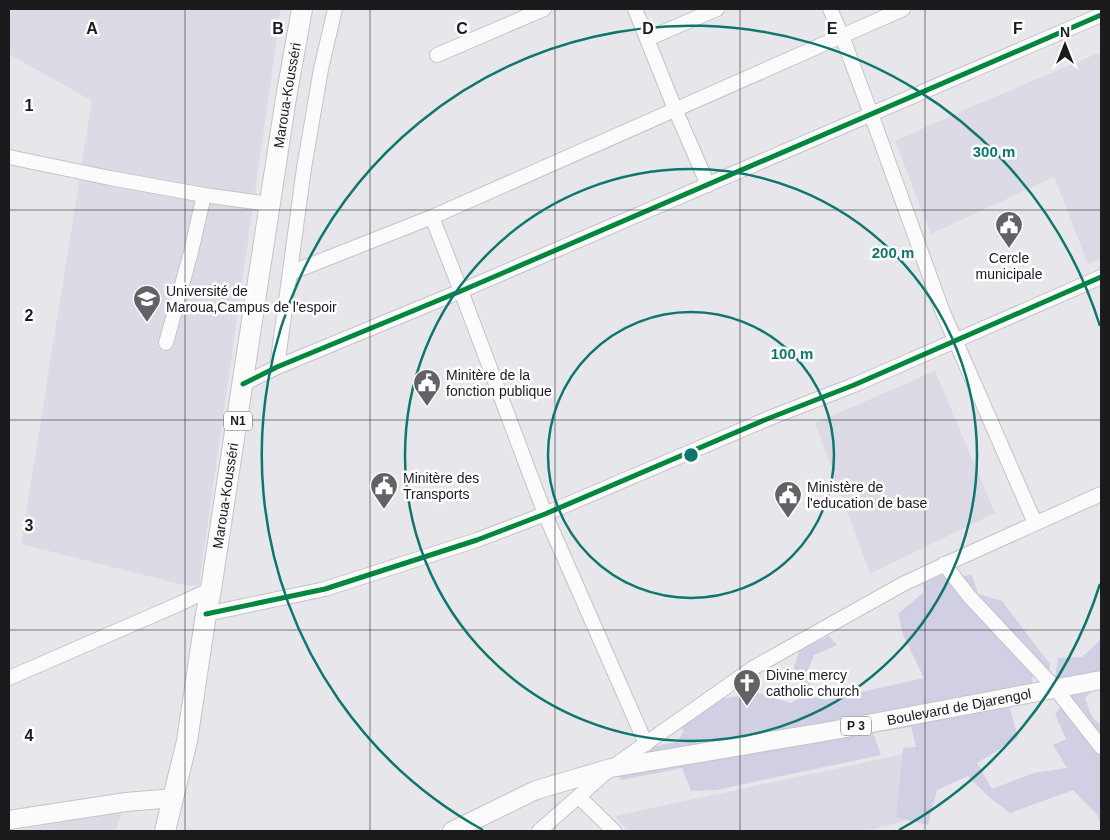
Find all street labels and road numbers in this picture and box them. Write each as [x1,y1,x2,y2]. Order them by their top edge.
street label: Maroua-Kousséri [270,41,304,149]
road number: N1 [224,412,252,431]
street label: Maroua-Kousséri [209,442,241,550]
street label: Boulevard de Djarengol [886,685,1032,728]
road number: P 3 [841,716,871,736]

